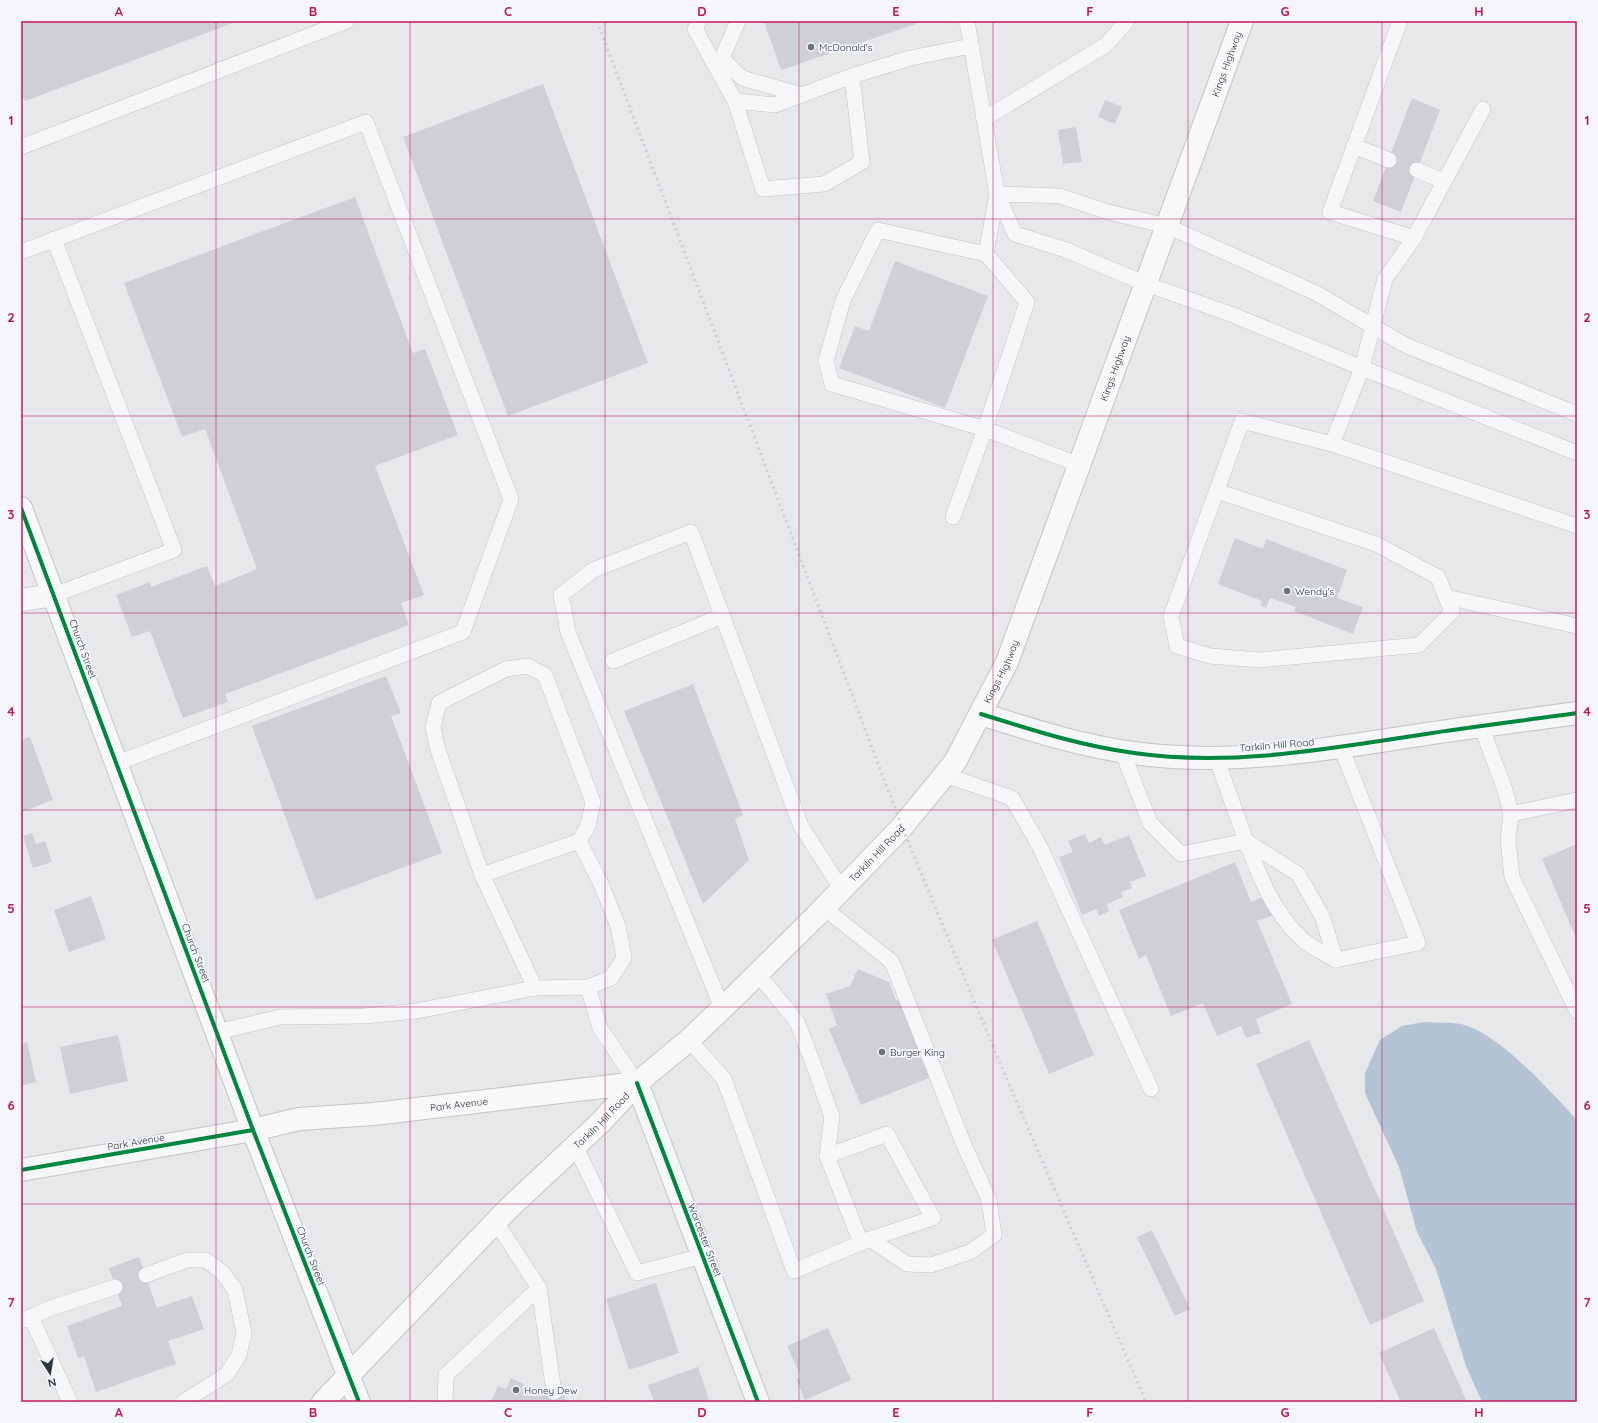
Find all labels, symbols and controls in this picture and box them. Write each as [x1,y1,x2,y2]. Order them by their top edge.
text: A [115,3,124,19]
text: B [309,3,317,19]
text: C [504,3,512,19]
text: D [697,3,707,19]
text: E [892,3,900,19]
text: F [1086,3,1094,19]
text: G [1280,3,1290,19]
text: H [1474,3,1484,19]
street label: Kings Highway [1208,29,1244,99]
place label: McDonald's [819,41,873,54]
marker: McDonald's [806,42,816,52]
text: 1 [8,112,14,128]
text: 1 [1584,112,1590,128]
text: 2 [7,309,15,325]
text: 2 [1583,309,1591,325]
street label: Kings Highway [1097,334,1133,403]
text: 3 [8,506,15,522]
text: 3 [1584,506,1591,522]
place label: Wendy's [1295,585,1335,598]
marker: Wendy's [1282,586,1292,596]
street label: Church Street [66,617,100,681]
street label: Kings Highway [980,638,1021,705]
text: 4 [7,703,15,719]
text: 4 [1583,703,1591,719]
street label: Tarkiln Hill Road [1239,735,1315,755]
street label: Tarkiln Hill Road [846,822,907,885]
text: 5 [7,900,15,916]
text: 5 [1583,900,1591,916]
street label: Church Street [179,922,213,985]
place label: Burger King [890,1046,945,1059]
marker: Burger King [877,1047,887,1057]
street label: Tarkiln Hill Road [570,1089,632,1151]
street label: Park Avenue [429,1094,489,1114]
text: 6 [7,1097,15,1113]
text: 6 [1583,1097,1591,1113]
street label: Park Avenue [106,1130,166,1153]
street label: Worcester Street [685,1201,725,1279]
street label: Church Street [294,1225,328,1288]
text: 7 [7,1294,15,1310]
text: 7 [1583,1294,1591,1310]
north arrow [30,1353,70,1393]
text: N [47,1375,57,1390]
place label: Honey Dew [524,1384,578,1397]
marker: Honey Dew [511,1385,521,1395]
text: A [115,1404,124,1420]
text: B [309,1404,317,1420]
text: C [504,1404,512,1420]
text: D [697,1404,707,1420]
text: E [892,1404,900,1420]
text: F [1086,1404,1094,1420]
text: G [1280,1404,1290,1420]
text: H [1474,1404,1484,1420]

